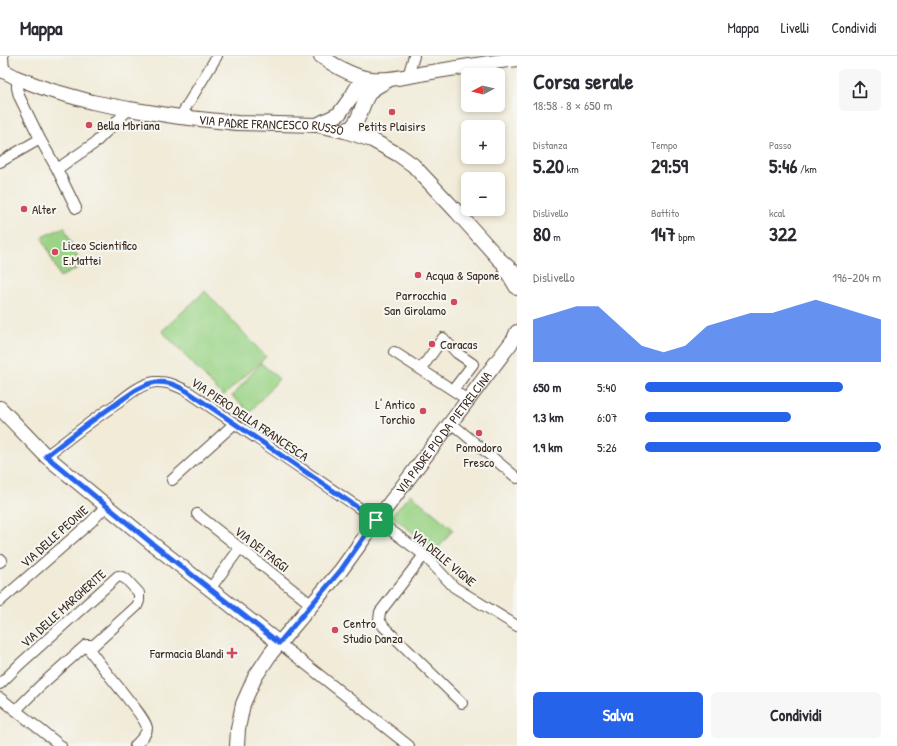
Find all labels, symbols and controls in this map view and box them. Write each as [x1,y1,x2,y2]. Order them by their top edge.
text: Mappa [20,15,62,41]
text: Mappa [727,18,759,37]
text: Livelli [781,18,809,37]
text: Condividi [831,18,877,37]
text: Corsa serale [533,66,633,96]
north arrow [461,68,505,112]
map controls [461,68,505,216]
button: share [839,69,881,111]
text: 18:58 · 8 × 650 m [533,96,612,114]
marker: Petits Plaisirs [387,107,397,117]
street label: VIA PADRE FRANCESCO RUSSO [198,110,345,139]
place label: Bella Mbriana [97,116,160,134]
place label: Petits Plaisirs [359,117,425,135]
marker: Bella Mbriana [84,120,94,130]
button: + [461,120,505,164]
text: Distanza [533,138,567,152]
text: Tempo [651,138,677,152]
text: Passo [769,138,792,152]
text: 5.20 [533,152,564,179]
text: 29:59 [651,152,688,179]
text: 5:46 [769,152,798,179]
text: km [564,162,579,176]
text: /km [798,162,817,176]
button: − [461,172,505,216]
place label: Alter [32,200,56,218]
marker: Alter [19,204,29,214]
text: Dislivello [533,206,568,220]
text: Battito [651,206,679,220]
text: kcal [769,206,785,220]
text: 80 [533,220,551,247]
text: 147 [651,220,676,247]
text: 322 [769,220,797,247]
text: m [551,230,561,244]
text: bpm [676,230,695,244]
place label: Liceo Scientifico E.Mattei [63,236,137,269]
marker: Liceo Scientifico E.Mattei [50,247,60,257]
place label: Acqua & Sapone [426,266,500,284]
text: Dislivello [533,268,575,286]
text: 196–204 m [832,268,881,286]
marker: Acqua & Sapone [413,270,423,280]
place label: Parrocchia San Girolamo [384,286,446,319]
marker: Parrocchia San Girolamo [449,297,459,307]
place label: Caracas [440,335,477,353]
marker: Caracas [427,339,437,349]
street label: VIA PADRE PIO DA PIETRELCINA [391,367,496,497]
street label: VIA PIERO DELLA FRANCESCA [188,373,313,465]
text: 650 m [533,378,561,396]
text: 5:40 [597,378,616,396]
place label: L' Antico Torchio [375,395,415,428]
marker: L' Antico Torchio [418,406,428,416]
text: 1.3 km [533,408,564,426]
text: 6:07 [597,408,617,426]
marker: Pomodoro Fresco [474,428,484,438]
place label: Pomodoro Fresco [456,438,502,471]
text: 1.9 km [533,438,563,456]
text: 5:26 [597,438,617,456]
street label: VIA DELLE PEONIE [16,501,92,571]
pin [359,503,393,537]
icon: arrive [365,509,387,531]
street label: VIA DEI FAGGI [231,522,293,576]
street label: VIA DELLE VIGNE [408,526,480,591]
street label: VIA DELLE MARGHERITE [17,565,110,651]
place label: Centro Studio Danza [343,614,403,647]
marker: Centro Studio Danza [330,625,340,635]
place label: Farmacia Blandi [149,644,224,662]
marker: Farmacia Blandi [227,648,237,658]
button: Salva [533,692,703,738]
button: Condividi [711,692,881,738]

